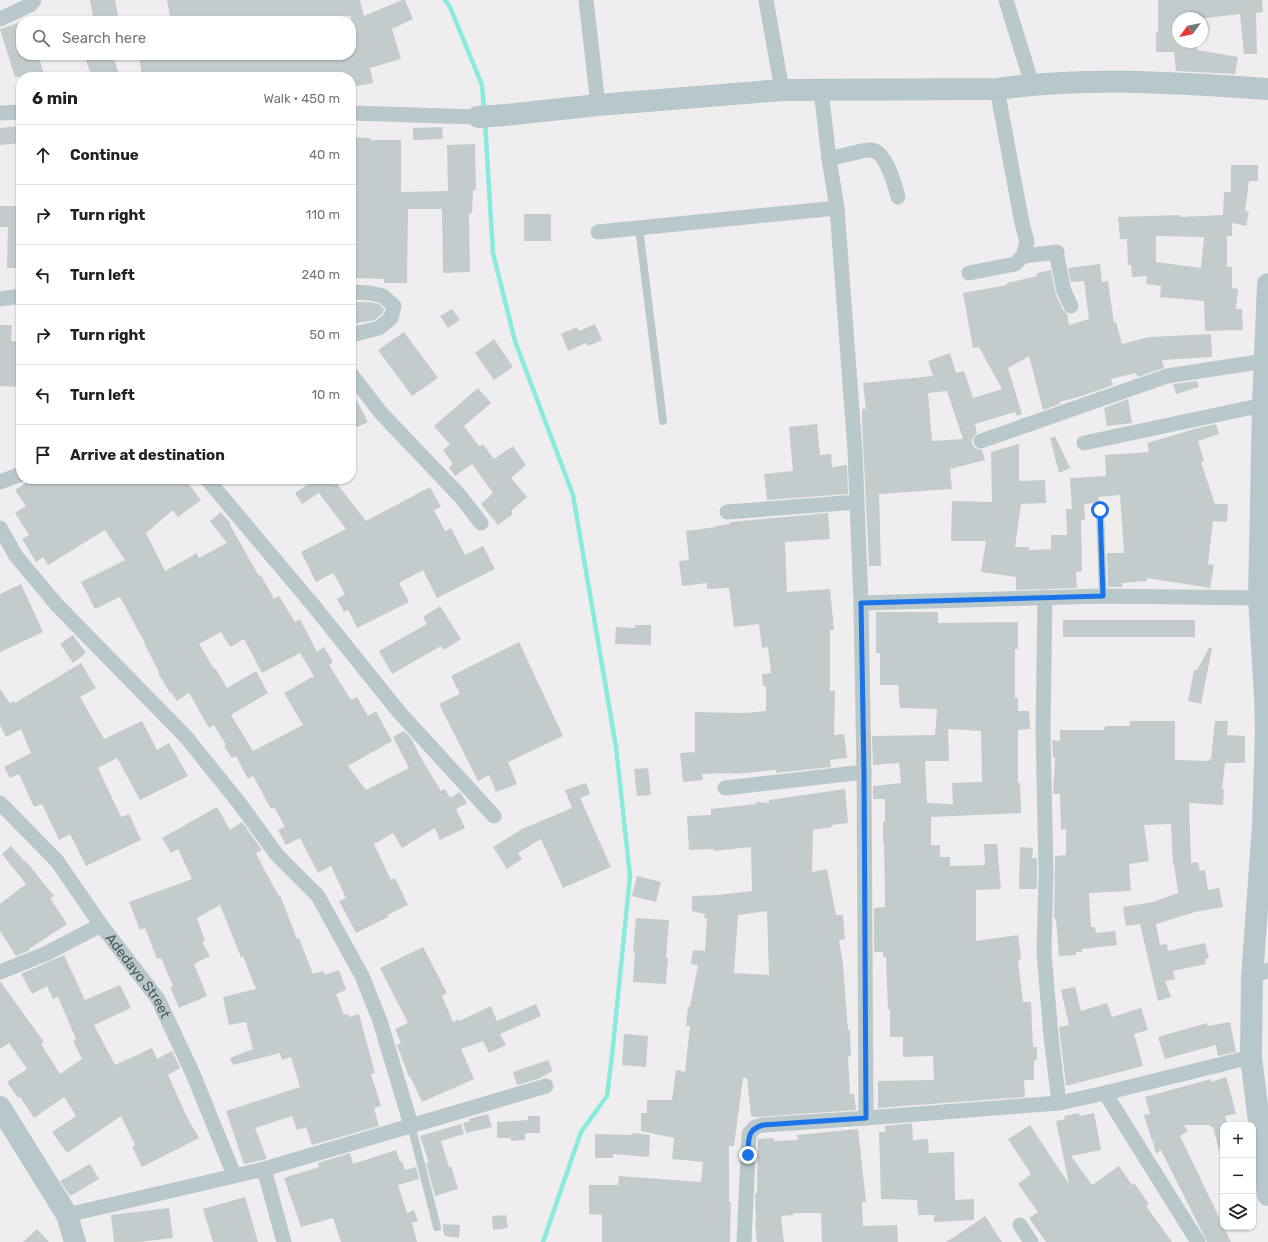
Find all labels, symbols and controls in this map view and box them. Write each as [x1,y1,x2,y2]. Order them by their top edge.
north arrow [1172,12,1208,48]
search box [16,16,356,60]
icon: search [30,27,52,49]
text: Search here [62,29,146,47]
text: 6 min [32,88,78,108]
text: Walk · 450 m [264,91,340,106]
icon: ahead [32,144,54,166]
text: Continue [70,146,139,164]
text: 40 m [309,147,340,162]
icon: right [32,204,54,226]
text: Turn right [70,206,145,224]
text: 110 m [306,207,340,222]
icon: left [32,264,54,286]
text: Turn left [70,266,135,284]
text: 240 m [301,267,340,282]
icon: right [32,324,54,346]
text: Turn right [70,326,145,344]
text: 50 m [309,327,340,342]
icon: left [32,384,54,406]
text: Turn left [70,386,135,404]
text: 10 m [311,387,340,402]
icon: arrive [32,444,54,466]
text: Arrive at destination [70,446,225,464]
route start [1091,501,1109,519]
street label: Adedayo Street [102,930,174,1021]
map controls [1220,1122,1256,1230]
button: + [1220,1122,1256,1158]
route end [739,1146,757,1164]
button: − [1220,1158,1256,1194]
button: layers [1220,1194,1256,1230]

